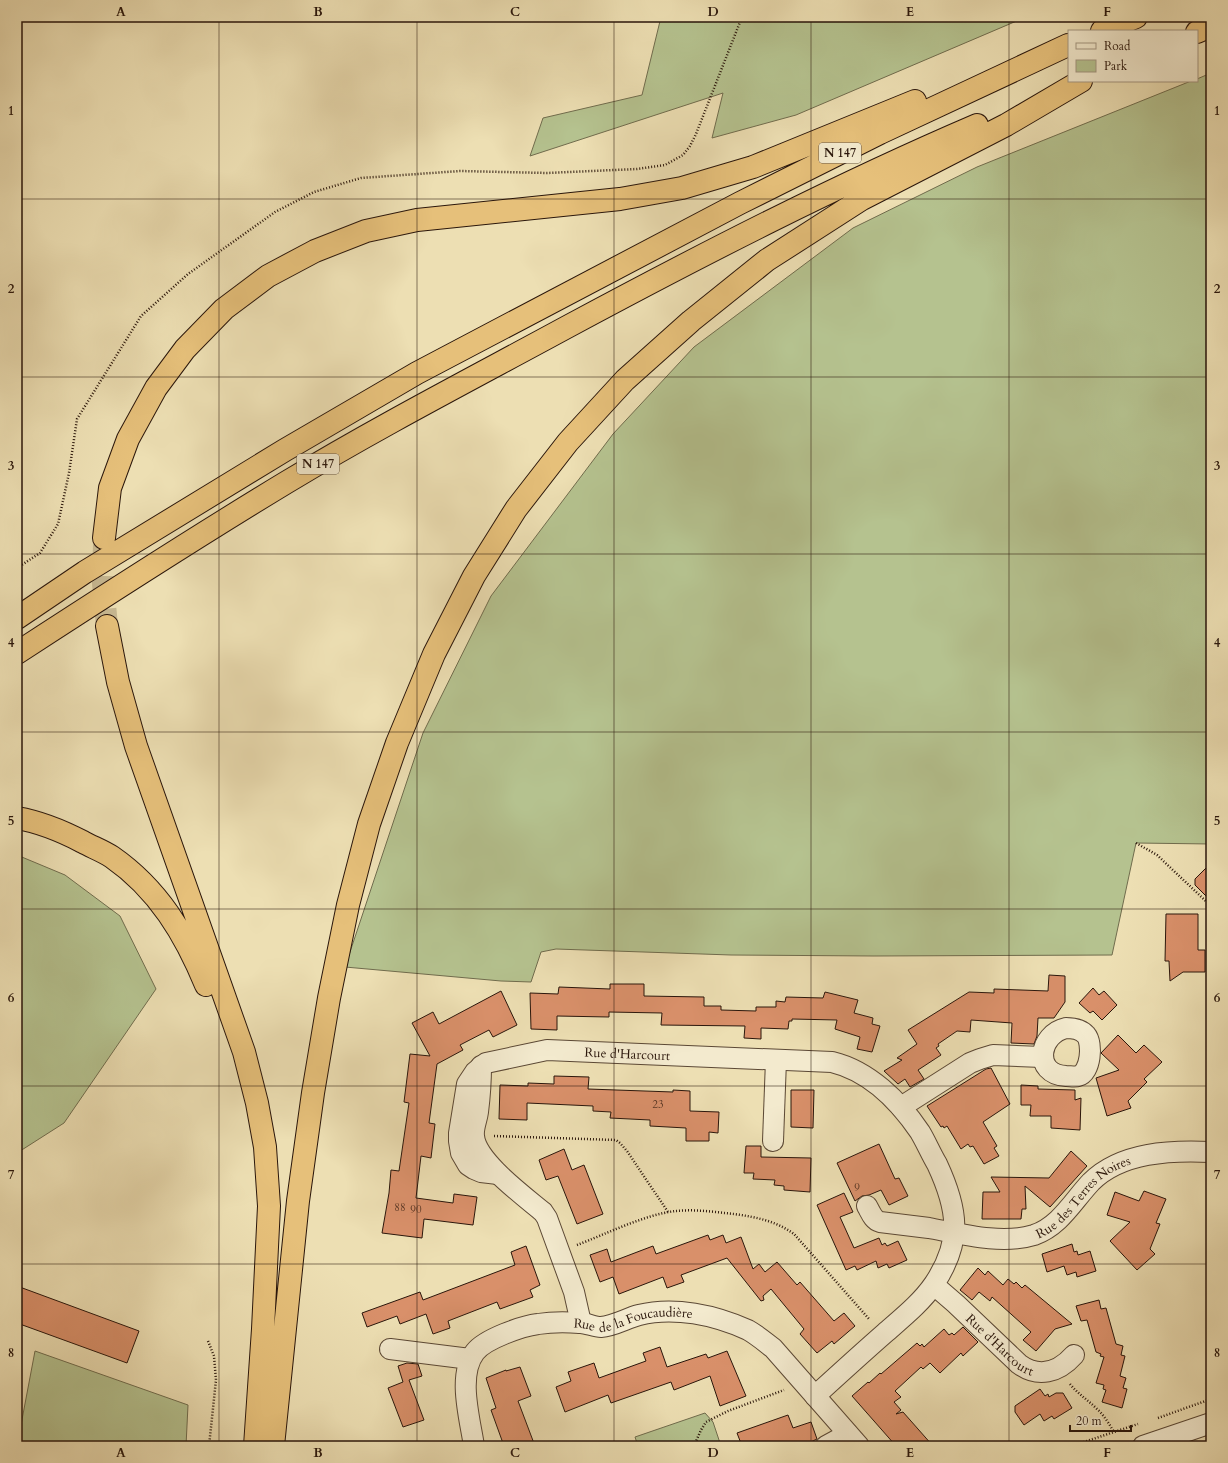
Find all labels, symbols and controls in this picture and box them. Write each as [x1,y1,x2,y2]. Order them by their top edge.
text: A [116,3,126,21]
text: B [313,3,323,21]
text: C [510,3,520,21]
text: D [707,3,719,21]
text: E [906,3,914,21]
text: F [1103,3,1111,21]
legend [1068,30,1198,82]
text: Road [1104,38,1131,54]
text: Park [1104,58,1128,74]
text: 1 [8,102,14,120]
text: 1 [1214,102,1220,120]
road number: N 147 [819,143,861,163]
text: 2 [8,280,15,298]
text: 2 [1214,280,1221,298]
road number: N 147 [297,454,339,474]
text: 3 [8,457,15,475]
text: 3 [1214,457,1221,475]
text: 4 [8,634,15,652]
text: 4 [1214,634,1221,652]
text: 5 [8,812,14,830]
text: 5 [1214,812,1220,830]
text: 6 [8,989,15,1007]
text: 6 [1214,989,1221,1007]
street label: Rue d'Harcourt [584,1044,670,1065]
house number: 23 [652,1097,664,1112]
street label: Rue des Terres Noires [1033,1152,1133,1243]
text: 7 [8,1166,15,1184]
text: 7 [1214,1166,1221,1184]
house number: 9 [854,1180,860,1195]
house number: 88 [394,1200,406,1215]
house number: 90 [410,1202,422,1217]
street label: Rue de la Foucaudière [573,1303,694,1337]
street label: Rue d'Harcourt [961,1310,1036,1381]
text: 8 [8,1344,14,1362]
text: 8 [1214,1344,1220,1362]
scale bar [1070,1407,1131,1433]
text: 20 m [1076,1413,1103,1429]
text: A [116,1444,126,1462]
text: B [313,1444,323,1462]
text: C [510,1444,520,1462]
text: D [707,1444,719,1462]
text: E [906,1444,914,1462]
text: F [1103,1444,1111,1462]

